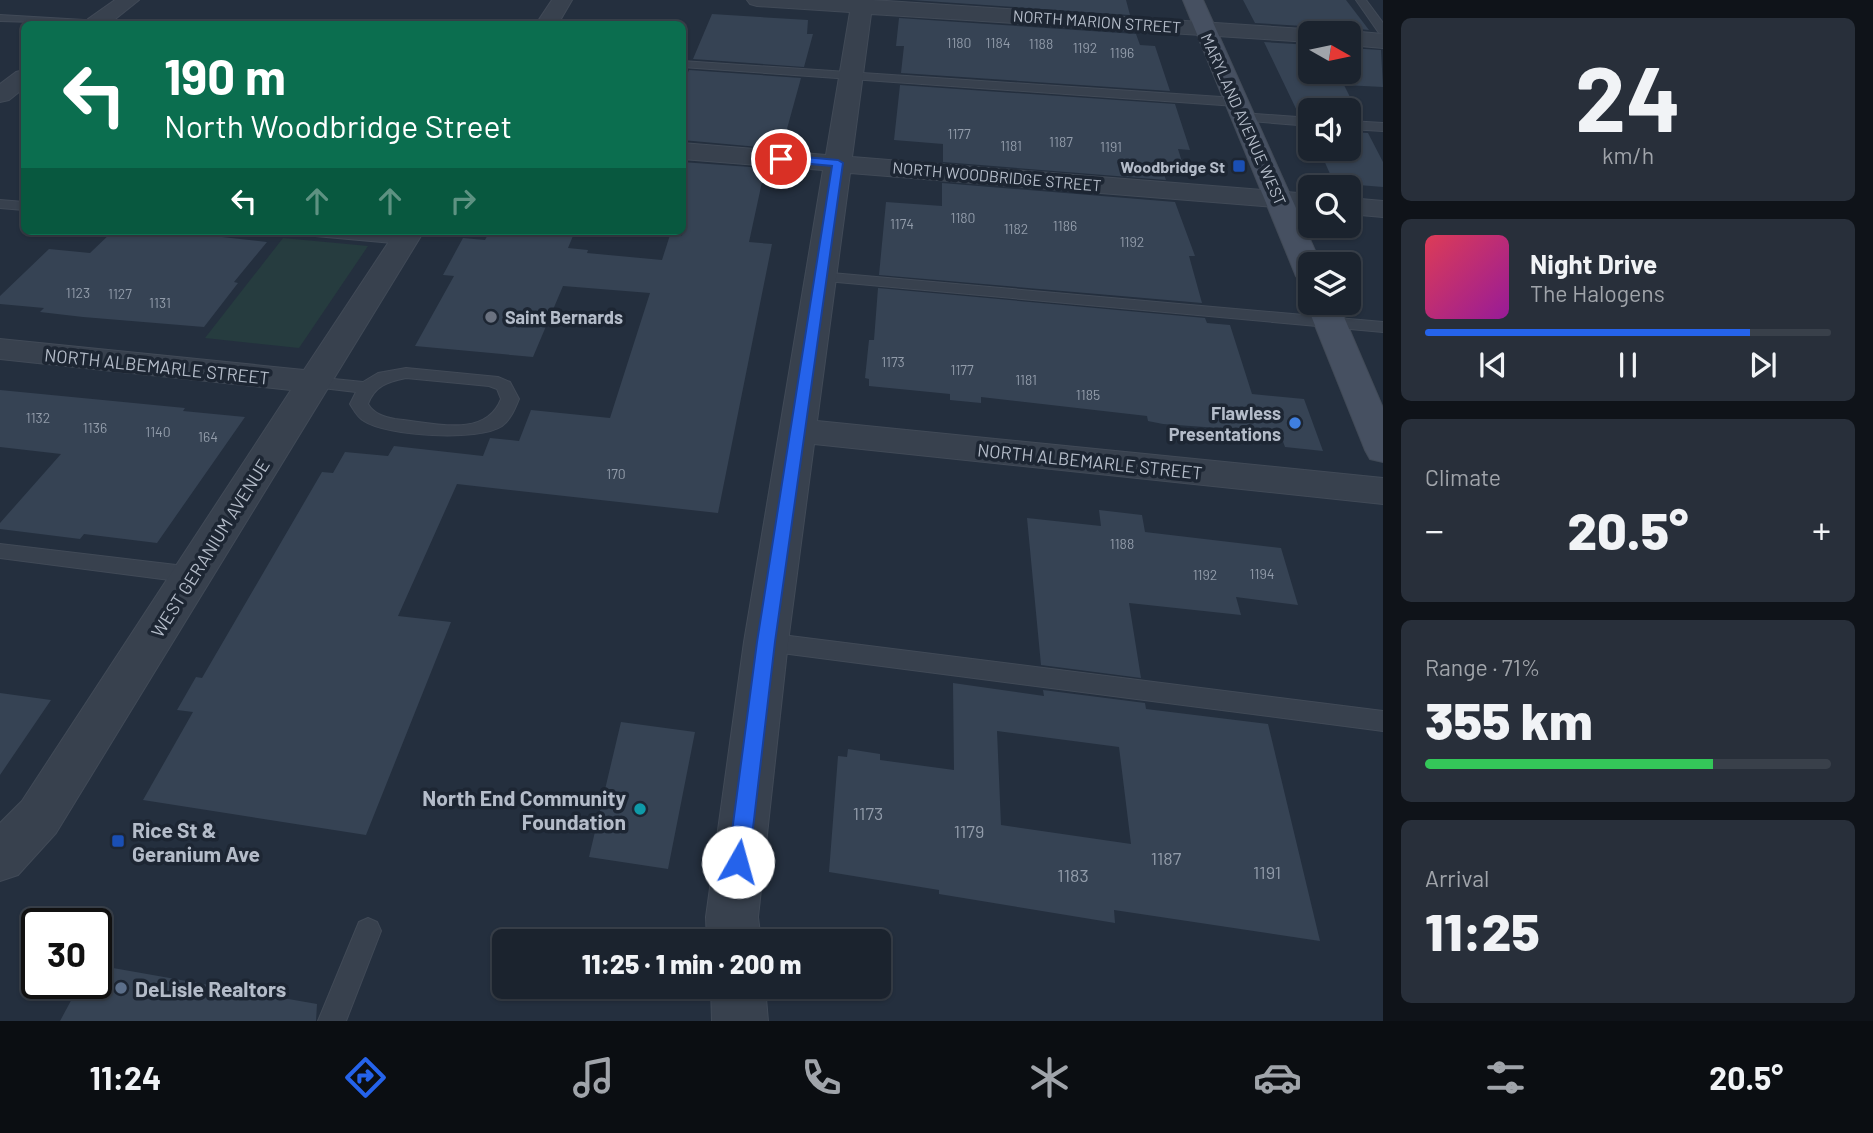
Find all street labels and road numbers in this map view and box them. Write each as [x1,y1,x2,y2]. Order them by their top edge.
street label: NORTH MARION STREET [1012,6,1182,36]
street label: MARYLAND AVENUE WEST [1197,30,1291,208]
street label: NORTH WOODBRIDGE STREET [892,157,1102,195]
street label: NORTH ALBEMARLE STREET [43,343,271,389]
street label: NORTH ALBEMARLE STREET [976,438,1204,484]
street label: WEST GERANIUM AVENUE [146,455,274,641]

